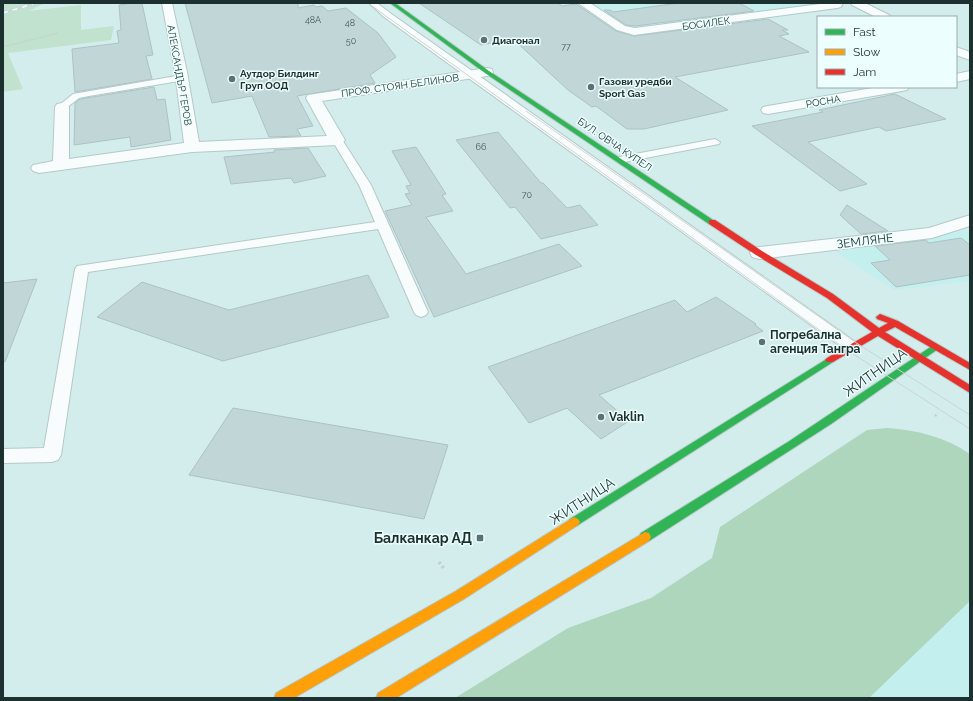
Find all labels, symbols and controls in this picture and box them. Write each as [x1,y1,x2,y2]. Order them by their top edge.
house number: 48А [305,15,321,25]
street label: БОСИЛЕК [681,15,731,32]
legend [817,16,957,88]
house number: 48 [345,18,355,28]
street label: АЛЕКСАНДЪР ГЕРОВ [165,24,194,127]
text: Fast [853,25,876,39]
marker: Диагонал [479,35,489,45]
place label: Диагонал [492,35,540,46]
house number: 50 [346,36,357,46]
house number: 77 [561,42,571,52]
text: Slow [853,45,880,59]
text: Jam [853,65,876,79]
place label: Аутдор Билдинг Груп ООД [240,68,320,91]
street label: ПРОФ. СТОЯН БЕЛИНОВ [341,72,460,99]
marker: Аутдор Билдинг Груп ООД [227,74,237,84]
place label: Газови уредби Sport Gas [599,76,672,99]
marker: Газови уредби Sport Gas [586,82,596,92]
street label: РОСНА [805,93,841,110]
street label: БУЛ. ОВЧА КУПЕЛ [576,116,654,173]
house number: 66 [476,142,487,152]
house number: 70 [522,190,533,200]
street label: ЗЕМЛЯНЕ [836,231,894,251]
place label: Погребална агенция Тангра [770,328,861,356]
marker: Погребална агенция Тангра [757,337,767,347]
street label: ЖИТНИЦА [840,344,910,400]
place label: Vaklin [609,410,644,424]
marker: Vaklin [596,412,606,422]
street label: ЖИТНИЦА [547,474,618,528]
place label: Балканкар АД [374,530,472,546]
marker: Балканкар АД [475,533,485,543]

